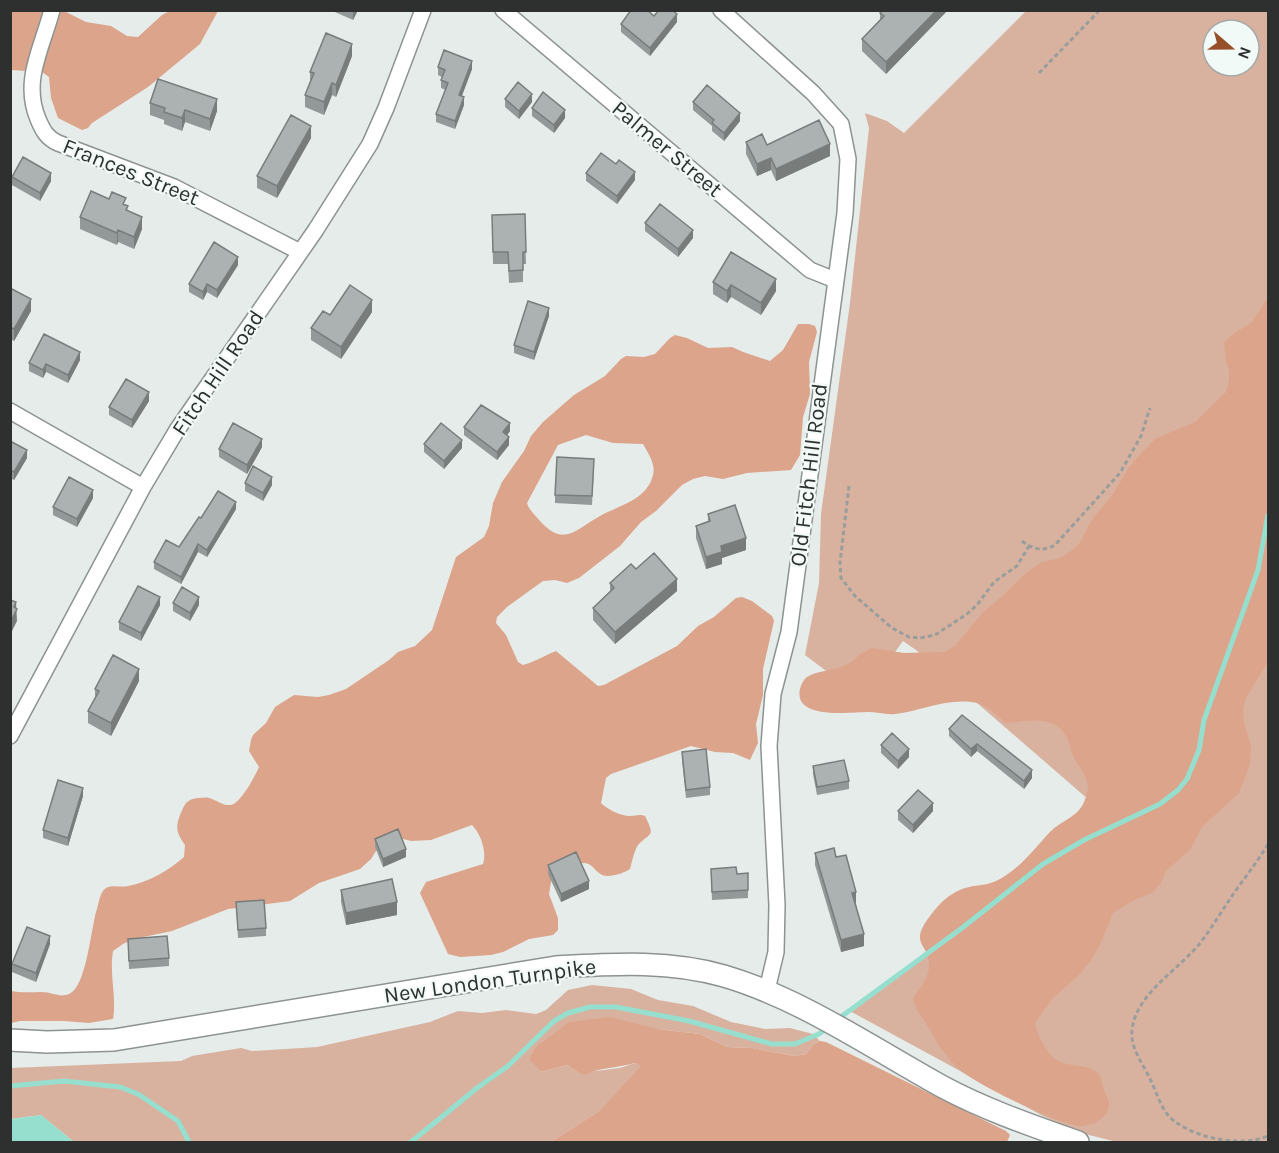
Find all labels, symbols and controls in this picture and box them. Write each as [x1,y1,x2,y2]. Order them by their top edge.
north arrow [1201,18,1261,78]
text: N [1234,44,1256,62]
street label: Palmer Street [607,95,727,203]
street label: Frances Street [59,133,203,211]
street label: Fitch Hill Road [166,305,270,441]
street label: Old Fitch Hill Road [785,382,833,568]
street label: New London Turnpike [382,953,598,1009]

